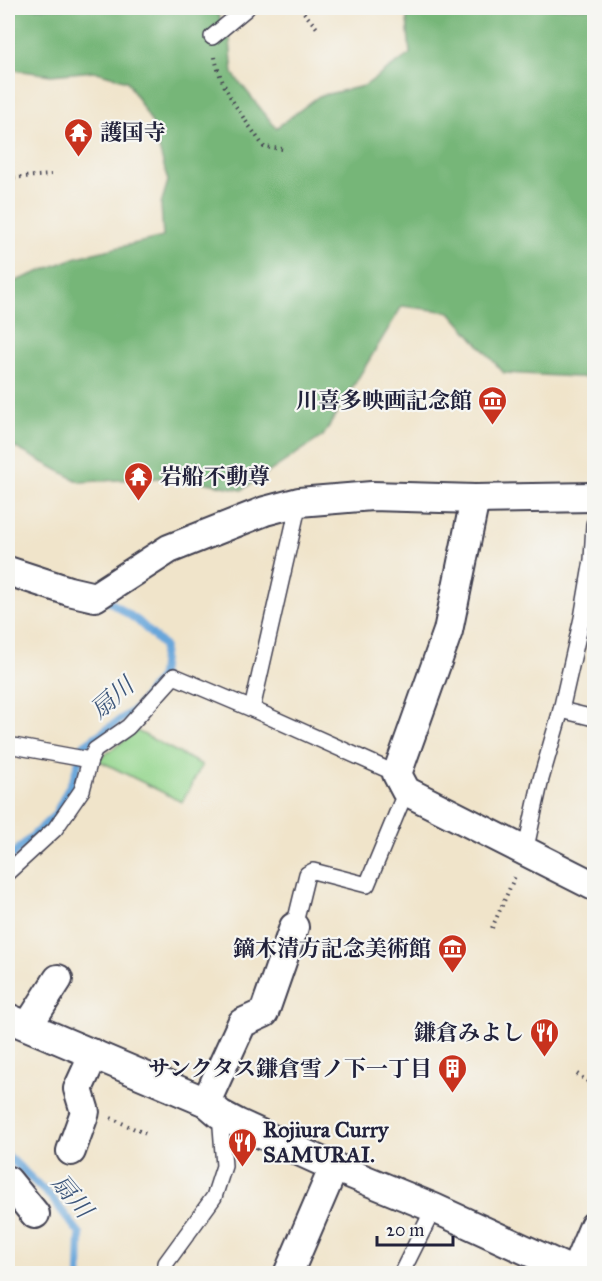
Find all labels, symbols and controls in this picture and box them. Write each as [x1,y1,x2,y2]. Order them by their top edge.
temple icon: 護国寺 [63,116,95,158]
place label: 護国寺 [100,119,166,146]
museum icon: 川喜多映画記念館 [477,384,509,426]
place label: 川喜多映画記念館 [296,387,472,414]
temple icon: 岩船不動尊 [123,460,155,502]
place label: 岩船不動尊 [160,463,270,490]
water label: 扇川 [84,669,142,725]
museum icon: 鏑木清方記念美術館 [436,932,468,974]
place label: 鏑木清方記念美術館 [233,935,431,962]
restaurant icon: 鎌倉みよし [529,1016,561,1058]
place label: 鎌倉みよし [414,1019,524,1046]
building icon: サンクタス鎌倉雪ノ下一丁目 [437,1052,469,1094]
place label: サンクタス鎌倉雪ノ下一丁目 [148,1055,432,1082]
place label: Rojiura Curry SAMURAI. [263,1116,390,1168]
restaurant icon: Rojiura Curry SAMURAI. [226,1126,258,1168]
water label: 扇川 [45,1168,101,1226]
scale bar [377,1209,454,1247]
text: 20 m [386,1219,424,1241]

